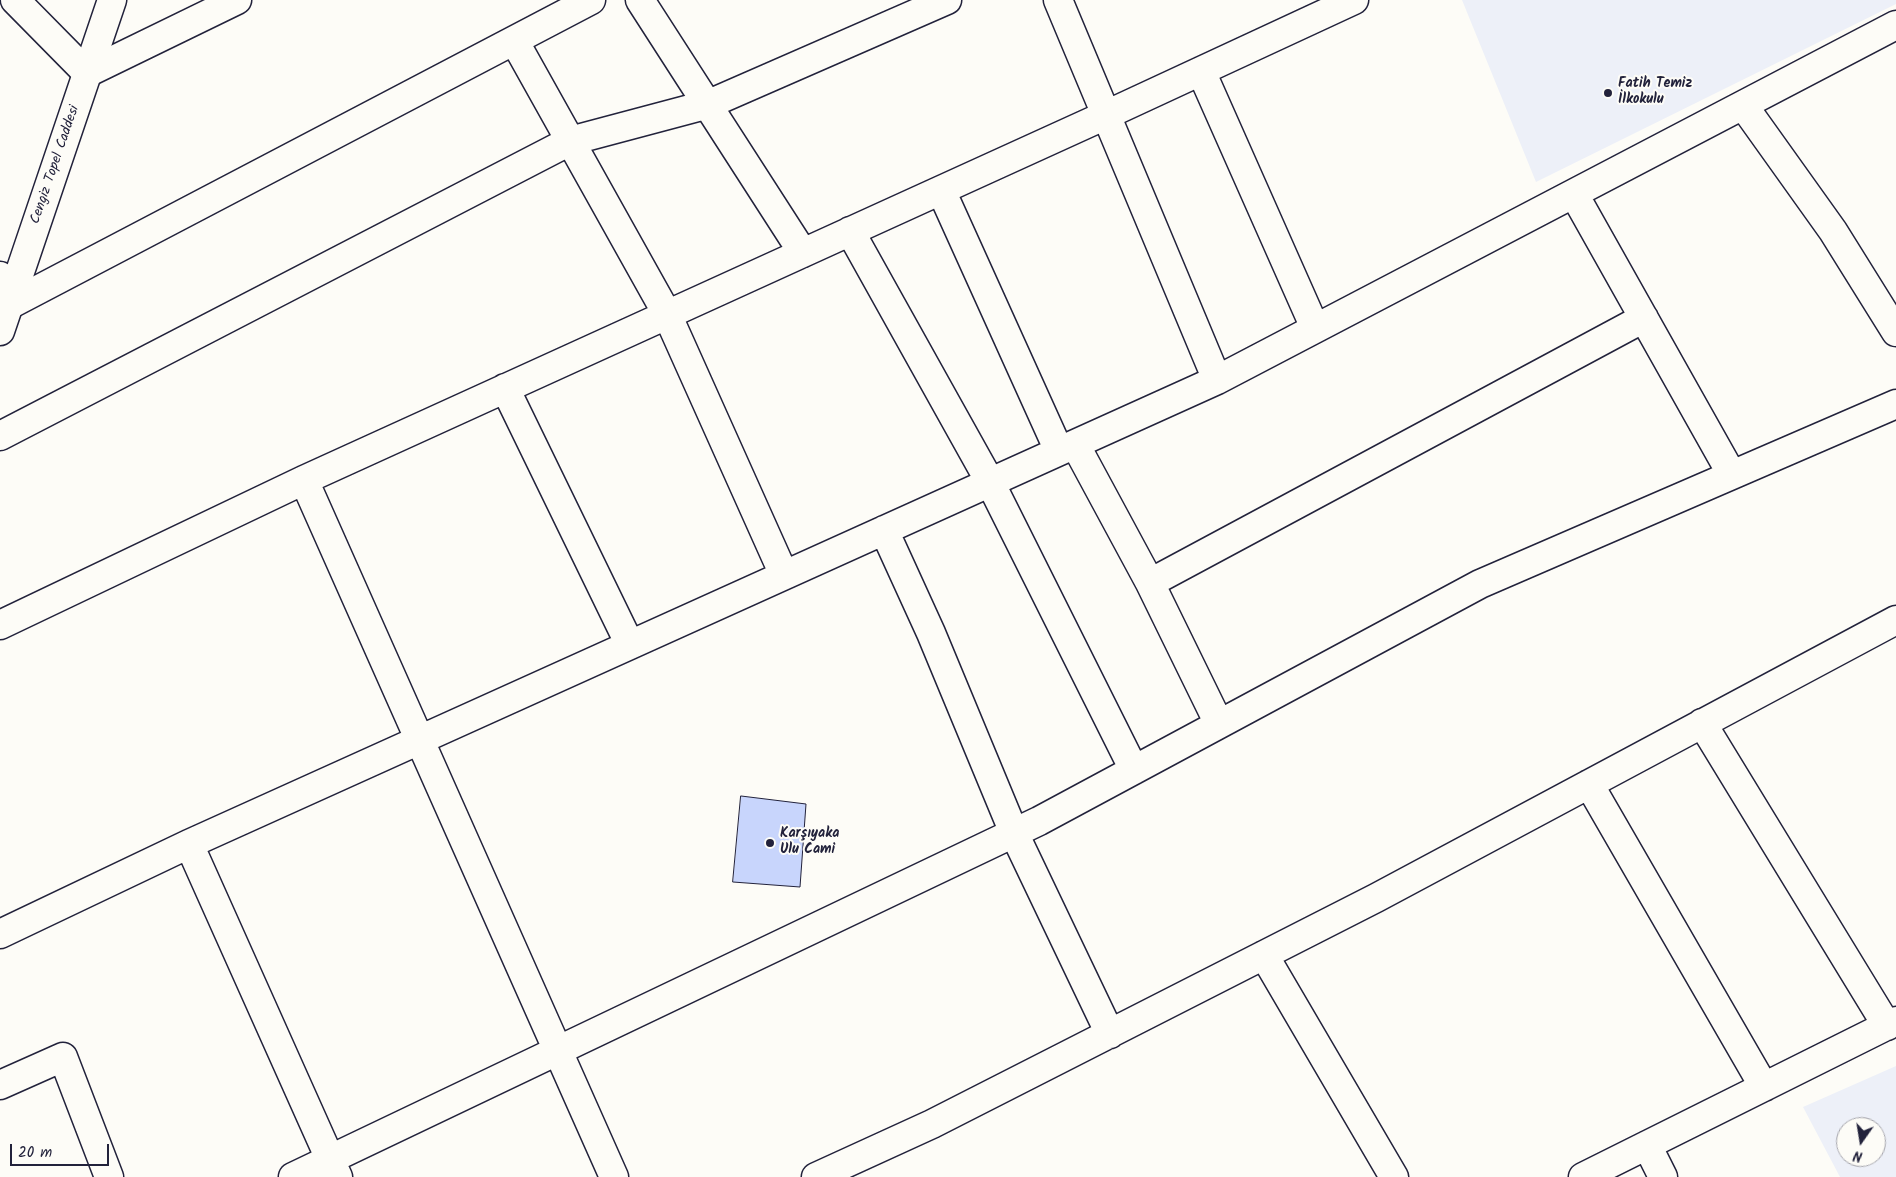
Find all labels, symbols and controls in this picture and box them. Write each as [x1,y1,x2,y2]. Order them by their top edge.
place label: Fatih Temiz İlkokulu [1618,77,1692,110]
marker: Fatih Temiz İlkokulu [1602,87,1614,99]
street label: Cengiz Topel Caddesi [28,104,84,226]
place label: Karşıyaka Ulu Cami [780,827,839,860]
marker: Karşıyaka Ulu Cami [764,837,776,849]
north arrow [1836,1117,1886,1167]
scale bar [12,1134,111,1166]
text: 20 m [18,1141,52,1165]
text: N [1851,1144,1865,1167]

